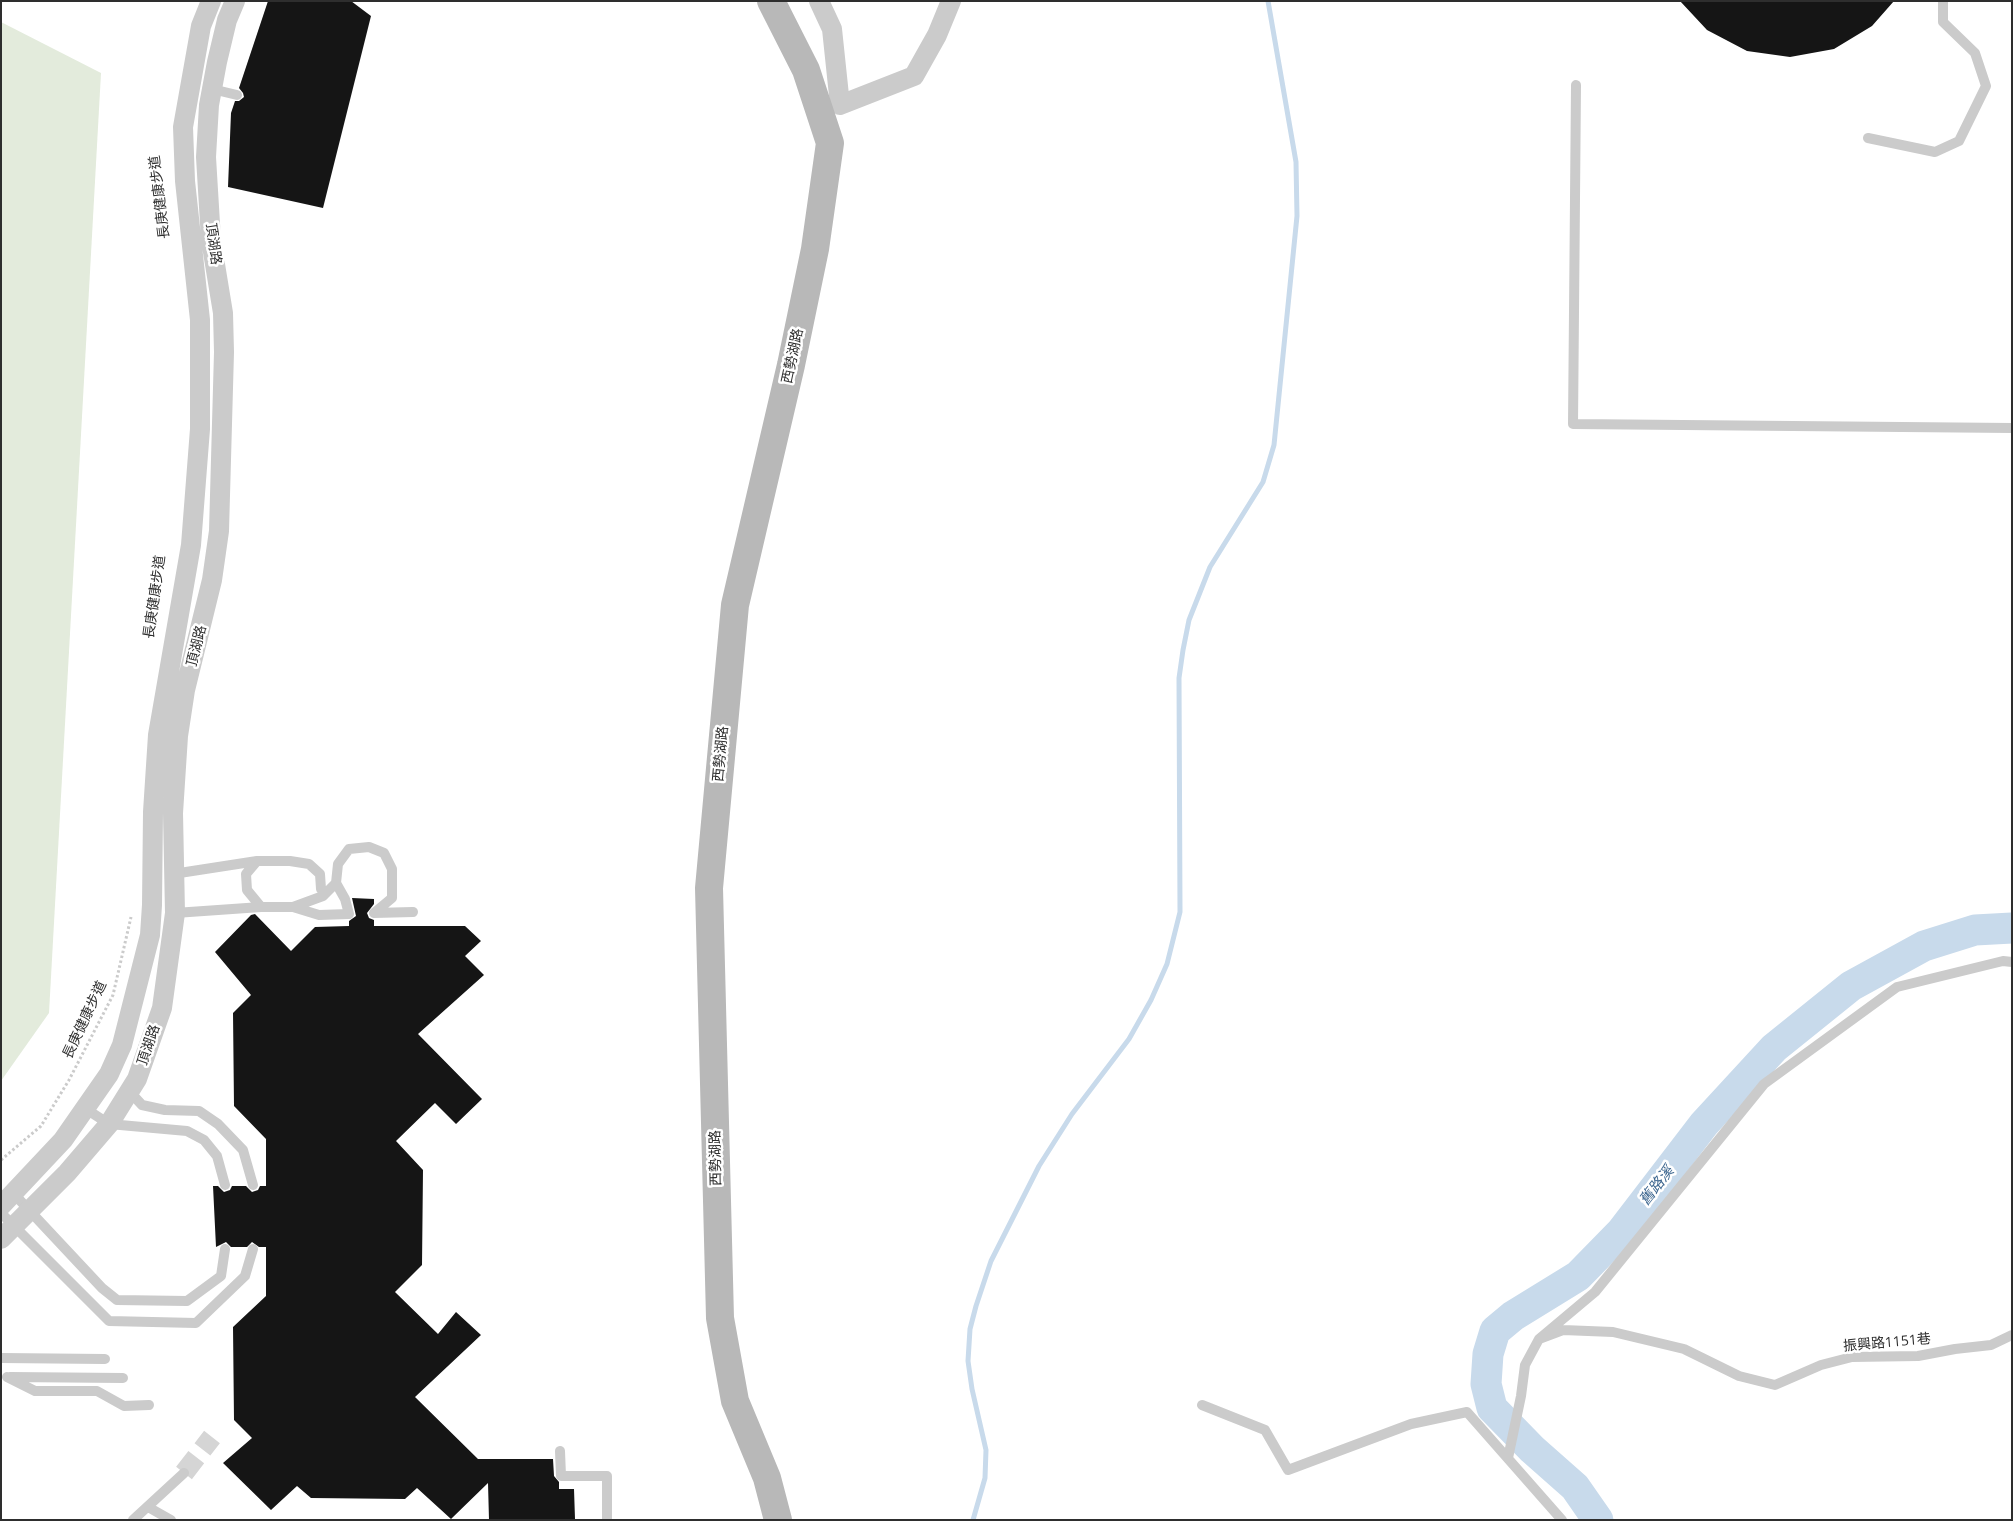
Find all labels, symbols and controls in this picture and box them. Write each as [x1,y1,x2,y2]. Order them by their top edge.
street label: 長庚健康步道 [147,154,173,240]
street label: 頂湖路 [202,222,224,266]
street label: 西勢湖路 [779,327,807,385]
street label: 長庚健康步道 [141,554,169,640]
street label: 頂湖路 [184,624,210,668]
street label: 西勢湖路 [710,725,732,783]
street label: 長庚健康步道 [60,978,110,1062]
street label: 頂湖路 [134,1022,164,1068]
street label: 西勢湖路 [707,1130,725,1186]
water label: 舊路溪 [1636,1163,1678,1209]
street label: 振興路1151巷 [1842,1331,1932,1355]

